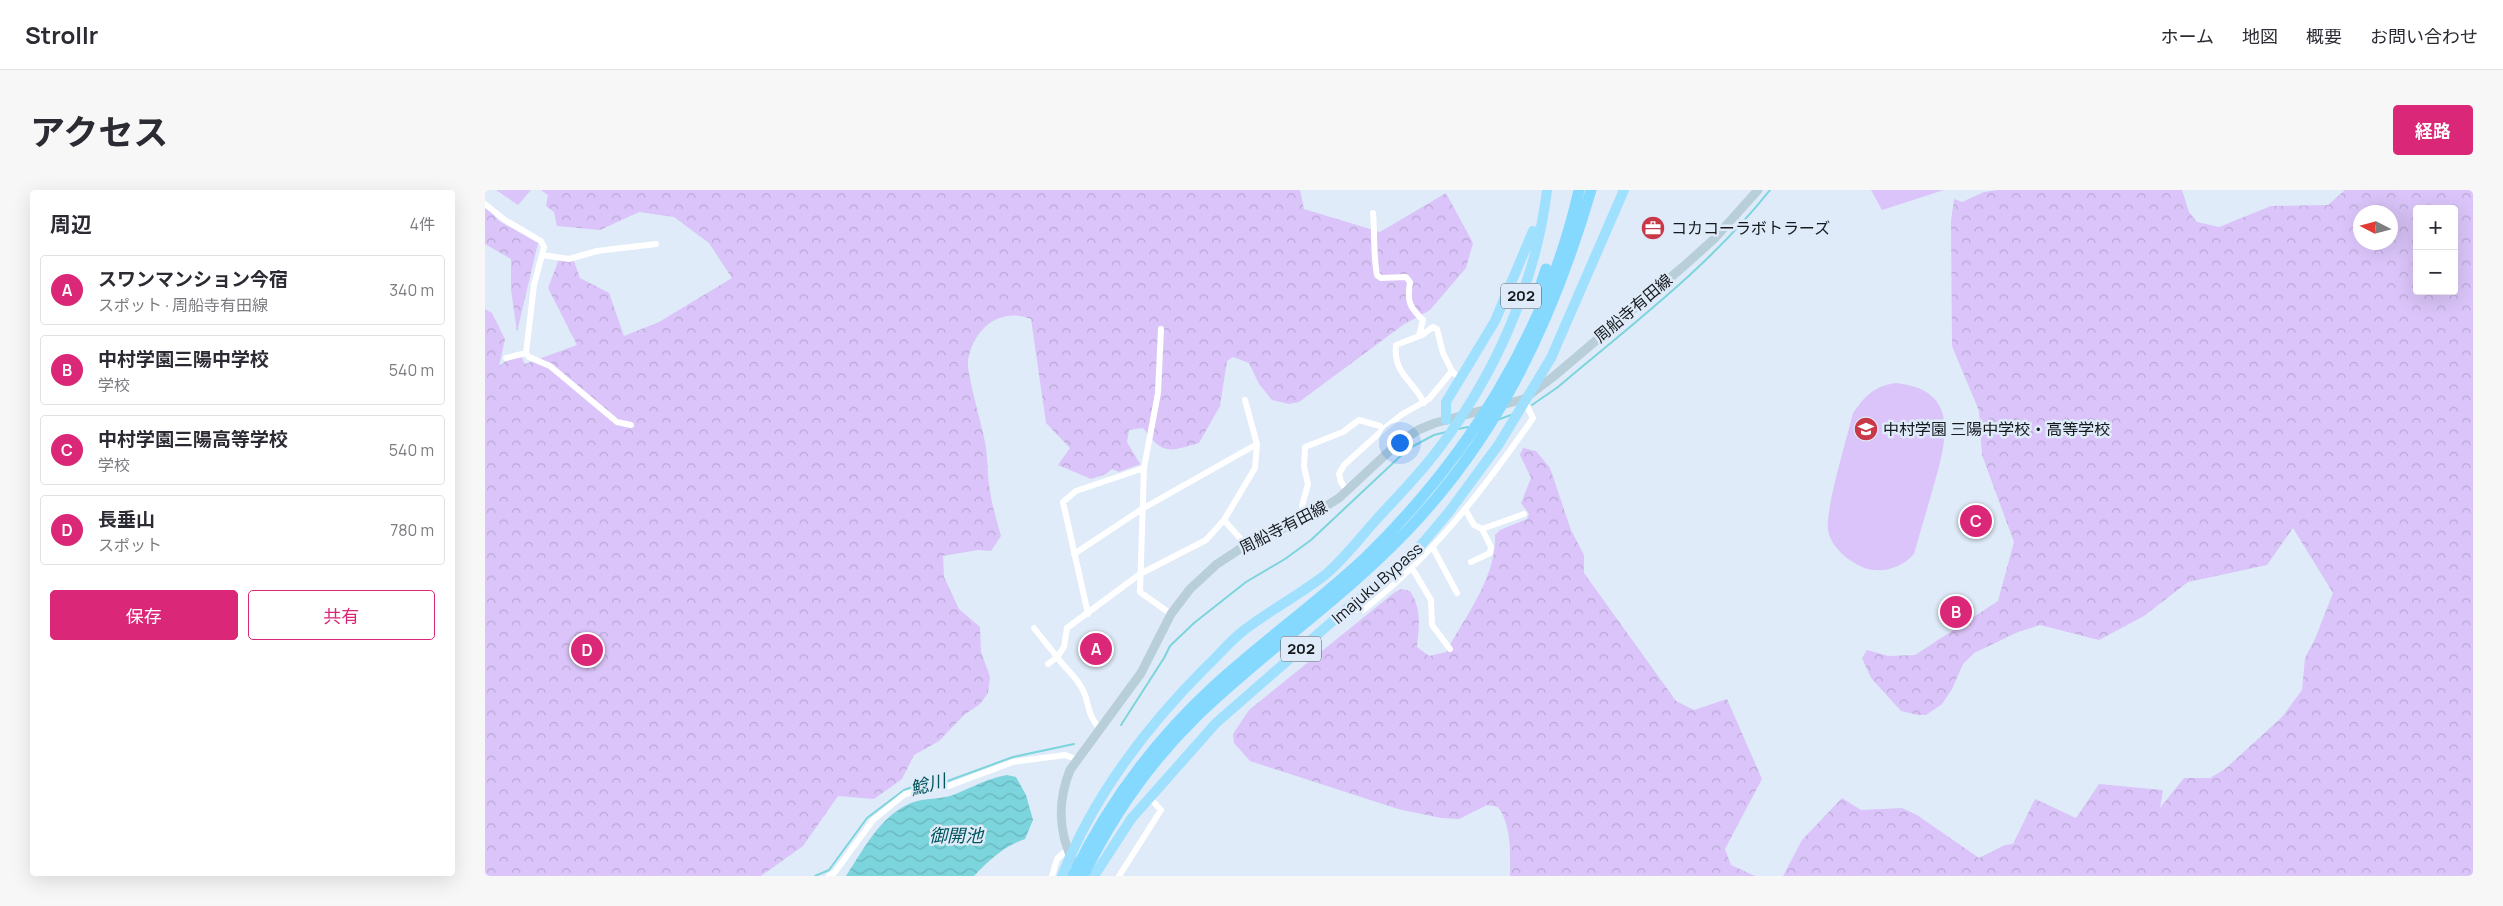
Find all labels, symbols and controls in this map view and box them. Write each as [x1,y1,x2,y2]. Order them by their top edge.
text: Strollr [25,18,98,51]
text: ホーム [2161,24,2214,48]
text: 地図 [2242,24,2278,48]
text: 概要 [2306,24,2342,48]
text: お問い合わせ [2370,24,2478,48]
button: 経路 [2393,105,2473,155]
text: アクセス [30,108,168,156]
north arrow [2353,205,2398,250]
map controls [2413,205,2458,295]
button: + [2413,205,2458,250]
text: 周辺 [50,210,92,238]
text: 4件 [410,213,435,235]
office icon: コカコーラボトラーズ [1640,215,1666,241]
place label: コカコーラボトラーズ [1671,217,1830,239]
button: − [2413,250,2458,295]
text: スワンマンション今宿 [98,266,288,292]
street label: 周船寺有田線 [1589,269,1677,347]
text: A [62,279,72,301]
text: 340 m [389,279,434,301]
road number: 202 [1501,284,1541,308]
text: スポット · 周船寺有田線 [98,294,268,316]
text: 中村学園三陽中学校 [98,346,269,372]
text: B [62,359,72,381]
text: 540 m [389,359,434,381]
text: 学校 [98,374,130,396]
school or university icon: 中村学園 三陽中学校・高等学校 [1853,416,1879,442]
place label: 中村学園 三陽中学校・高等学校 [1883,418,2110,440]
text: 中村学園三陽高等学校 [98,426,288,452]
your location [1387,430,1413,456]
text: C [61,439,73,461]
text: 540 m [389,439,434,461]
text: 学校 [98,454,130,476]
street label: 周船寺有田線 [1235,495,1331,559]
pin: C [1960,502,1992,540]
text: 長垂山 [98,506,155,532]
text: D [61,519,73,541]
text: 780 m [390,519,434,541]
text: スポット [98,534,162,556]
street label: Imajuku Bypass [1327,537,1427,629]
button: 保存 [50,590,238,640]
button: 共有 [248,590,435,640]
pin: B [1940,593,1972,631]
pin: A [1080,630,1112,668]
pin: D [571,631,603,669]
road number: 202 [1281,636,1321,662]
water label: 鯰川 [907,768,950,800]
water label: 御開池 [929,823,985,847]

